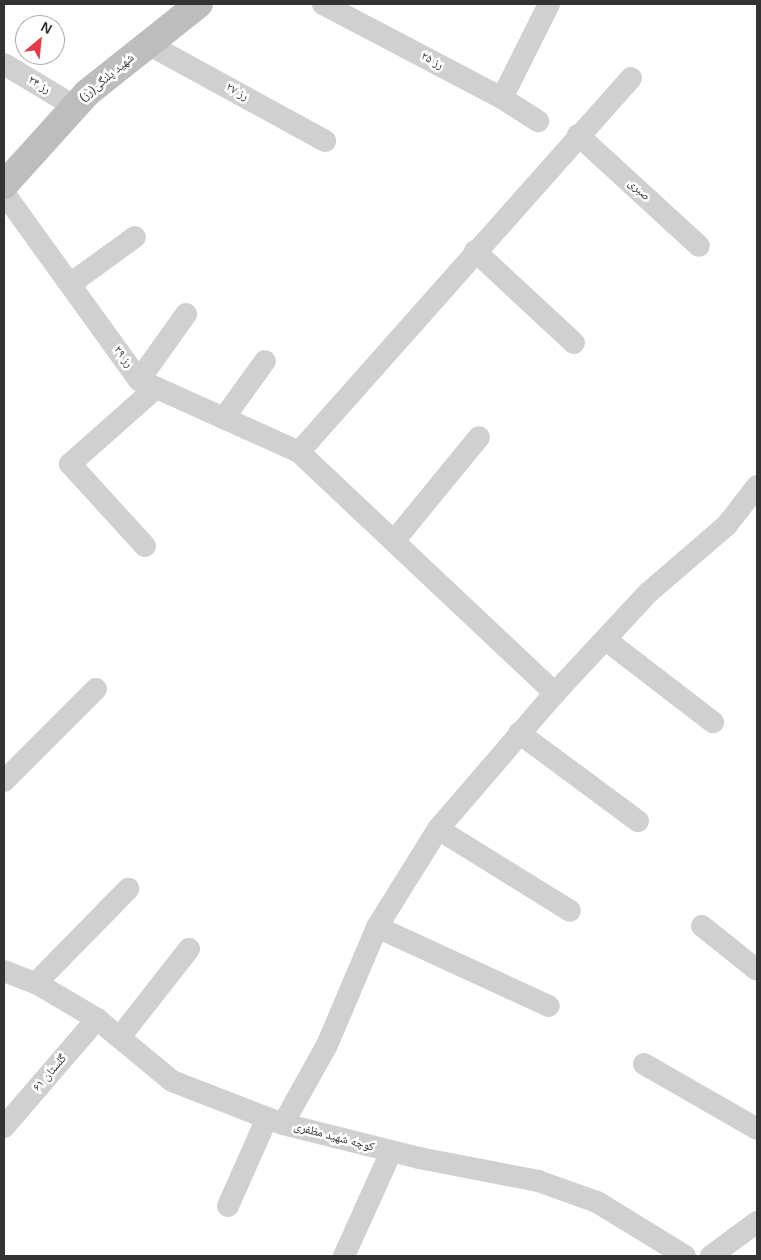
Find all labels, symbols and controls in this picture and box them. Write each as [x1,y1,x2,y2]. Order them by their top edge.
north arrow [15,15,65,65]
text: N [38,18,55,37]
street label: رز ۲۵ [418,49,446,73]
street label: شهید پلنگی(رز) [77,51,137,105]
street label: رز ۲۴ [25,73,53,97]
street label: رز ۲۷ [223,80,251,104]
street label: صبری [625,176,653,204]
street label: رز ۲۹ [110,343,136,371]
street label: گلستان ۶۱ [30,1052,70,1094]
street label: کوچه شهید مظفری [292,1119,376,1155]

